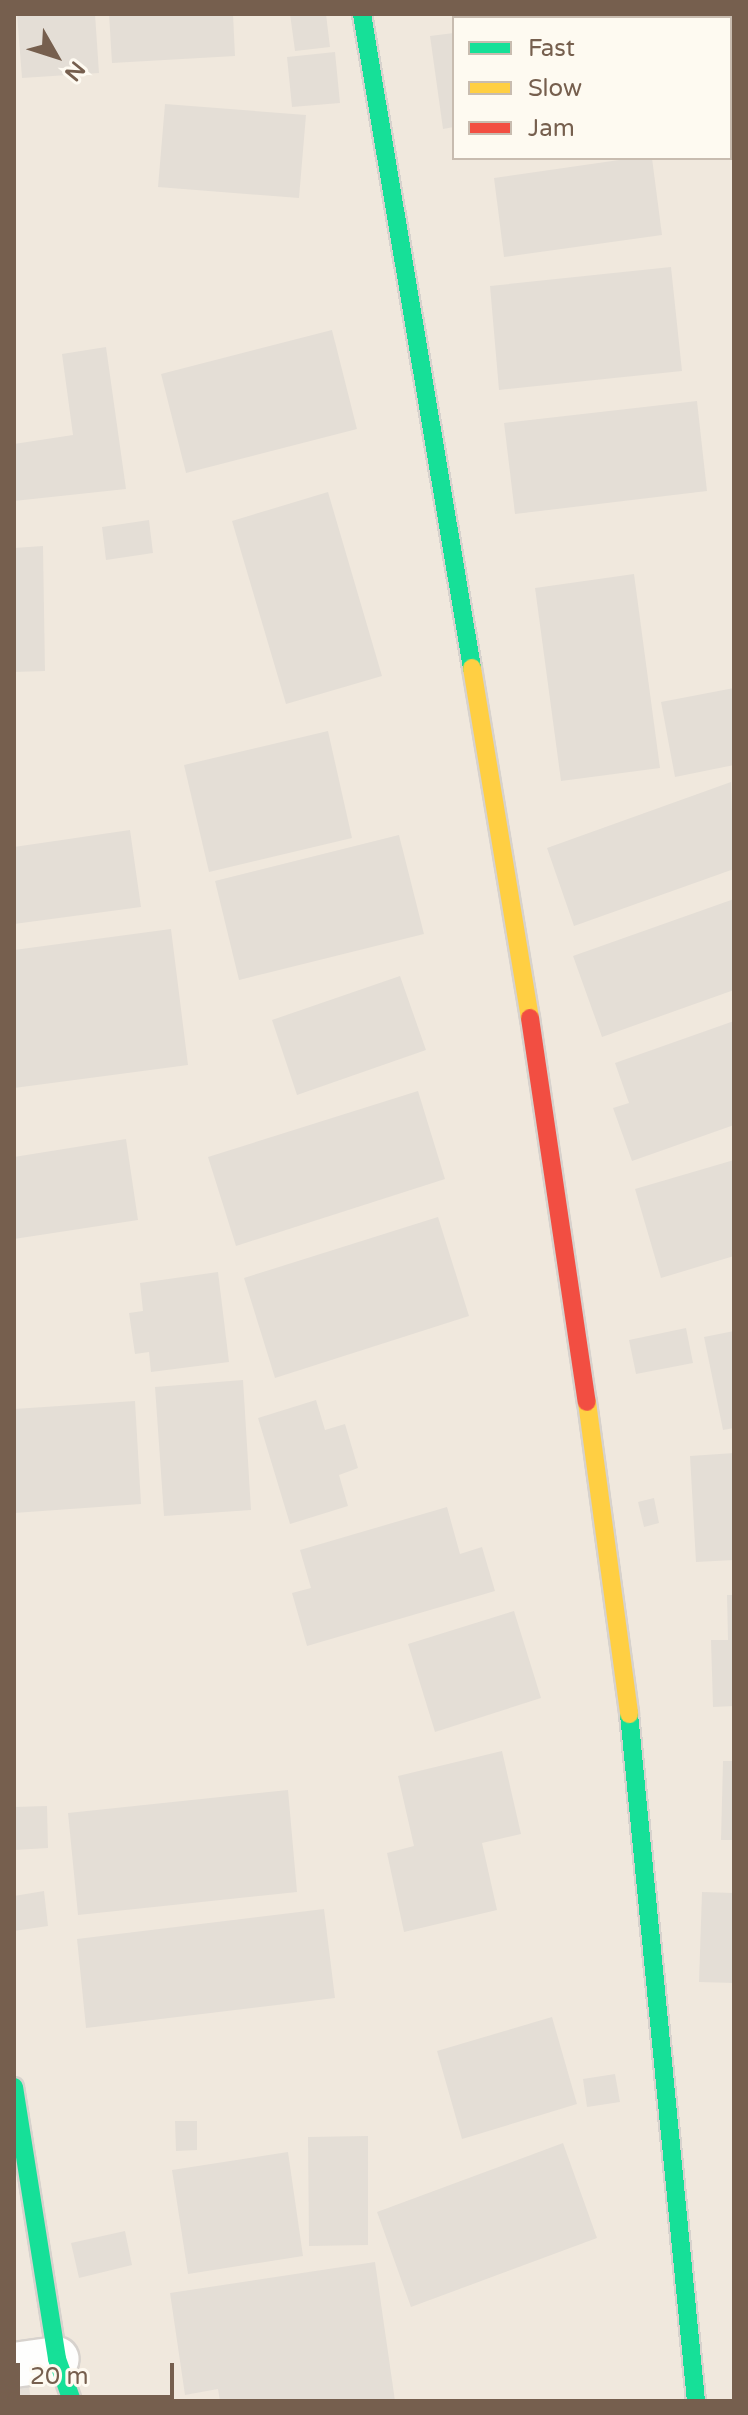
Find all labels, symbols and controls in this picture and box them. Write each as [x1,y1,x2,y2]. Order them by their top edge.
north arrow [16,16,96,96]
legend [452,16,732,160]
text: Fast [528,34,575,63]
text: N [59,56,90,86]
text: Slow [528,74,582,103]
text: Jam [528,114,575,143]
scale bar [20,2347,178,2397]
text: 20 m [30,2362,88,2391]

